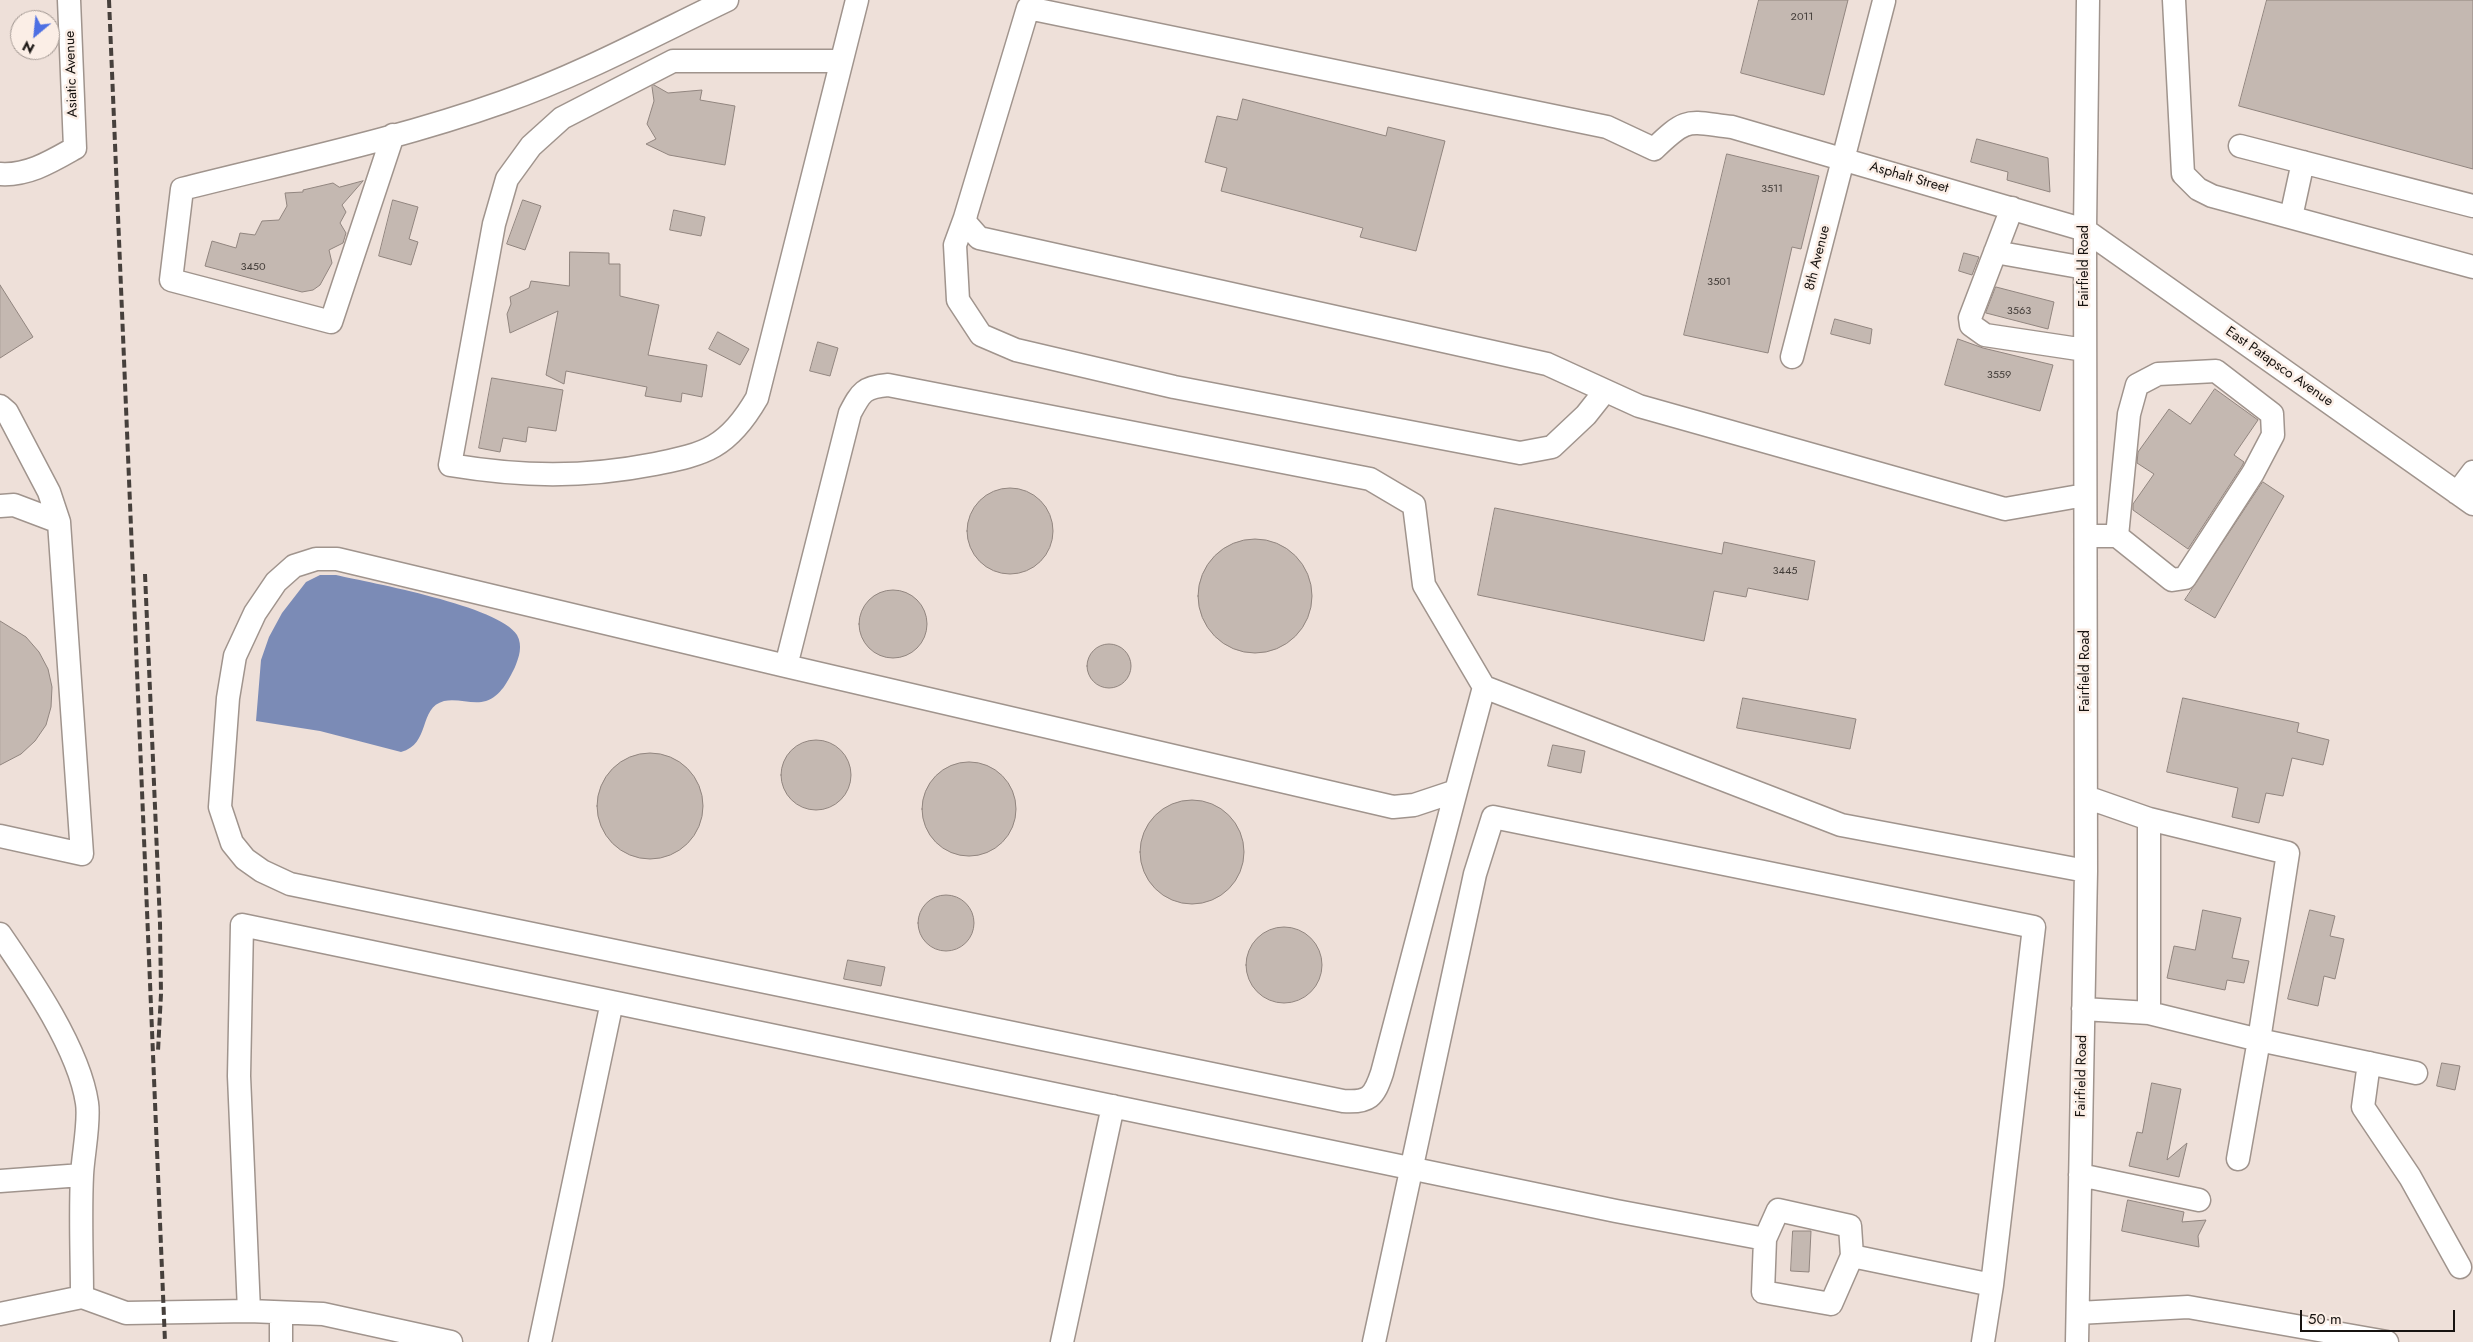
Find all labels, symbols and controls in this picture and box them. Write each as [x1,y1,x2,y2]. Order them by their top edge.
north arrow [10,10,60,60]
house number: 2011 [1791,10,1813,24]
street label: Asiatic Avenue [62,30,82,118]
text: N [19,36,38,59]
street label: Asphalt Street [1868,159,1950,197]
house number: 3511 [1761,182,1783,196]
street label: 8th Avenue [1802,224,1834,292]
street label: Fairfield Road [2077,225,2093,307]
house number: 3450 [240,260,266,274]
house number: 3501 [1707,275,1731,289]
house number: 3563 [2007,304,2031,318]
street label: East Patapsco Avenue [2222,324,2336,410]
house number: 3559 [1987,368,2011,382]
house number: 3445 [1772,564,1798,578]
street label: Fairfield Road [2078,630,2094,712]
street label: Fairfield Road [2073,1035,2091,1117]
scale bar [2303,1300,2458,1332]
text: 50 m [2308,1308,2342,1330]

